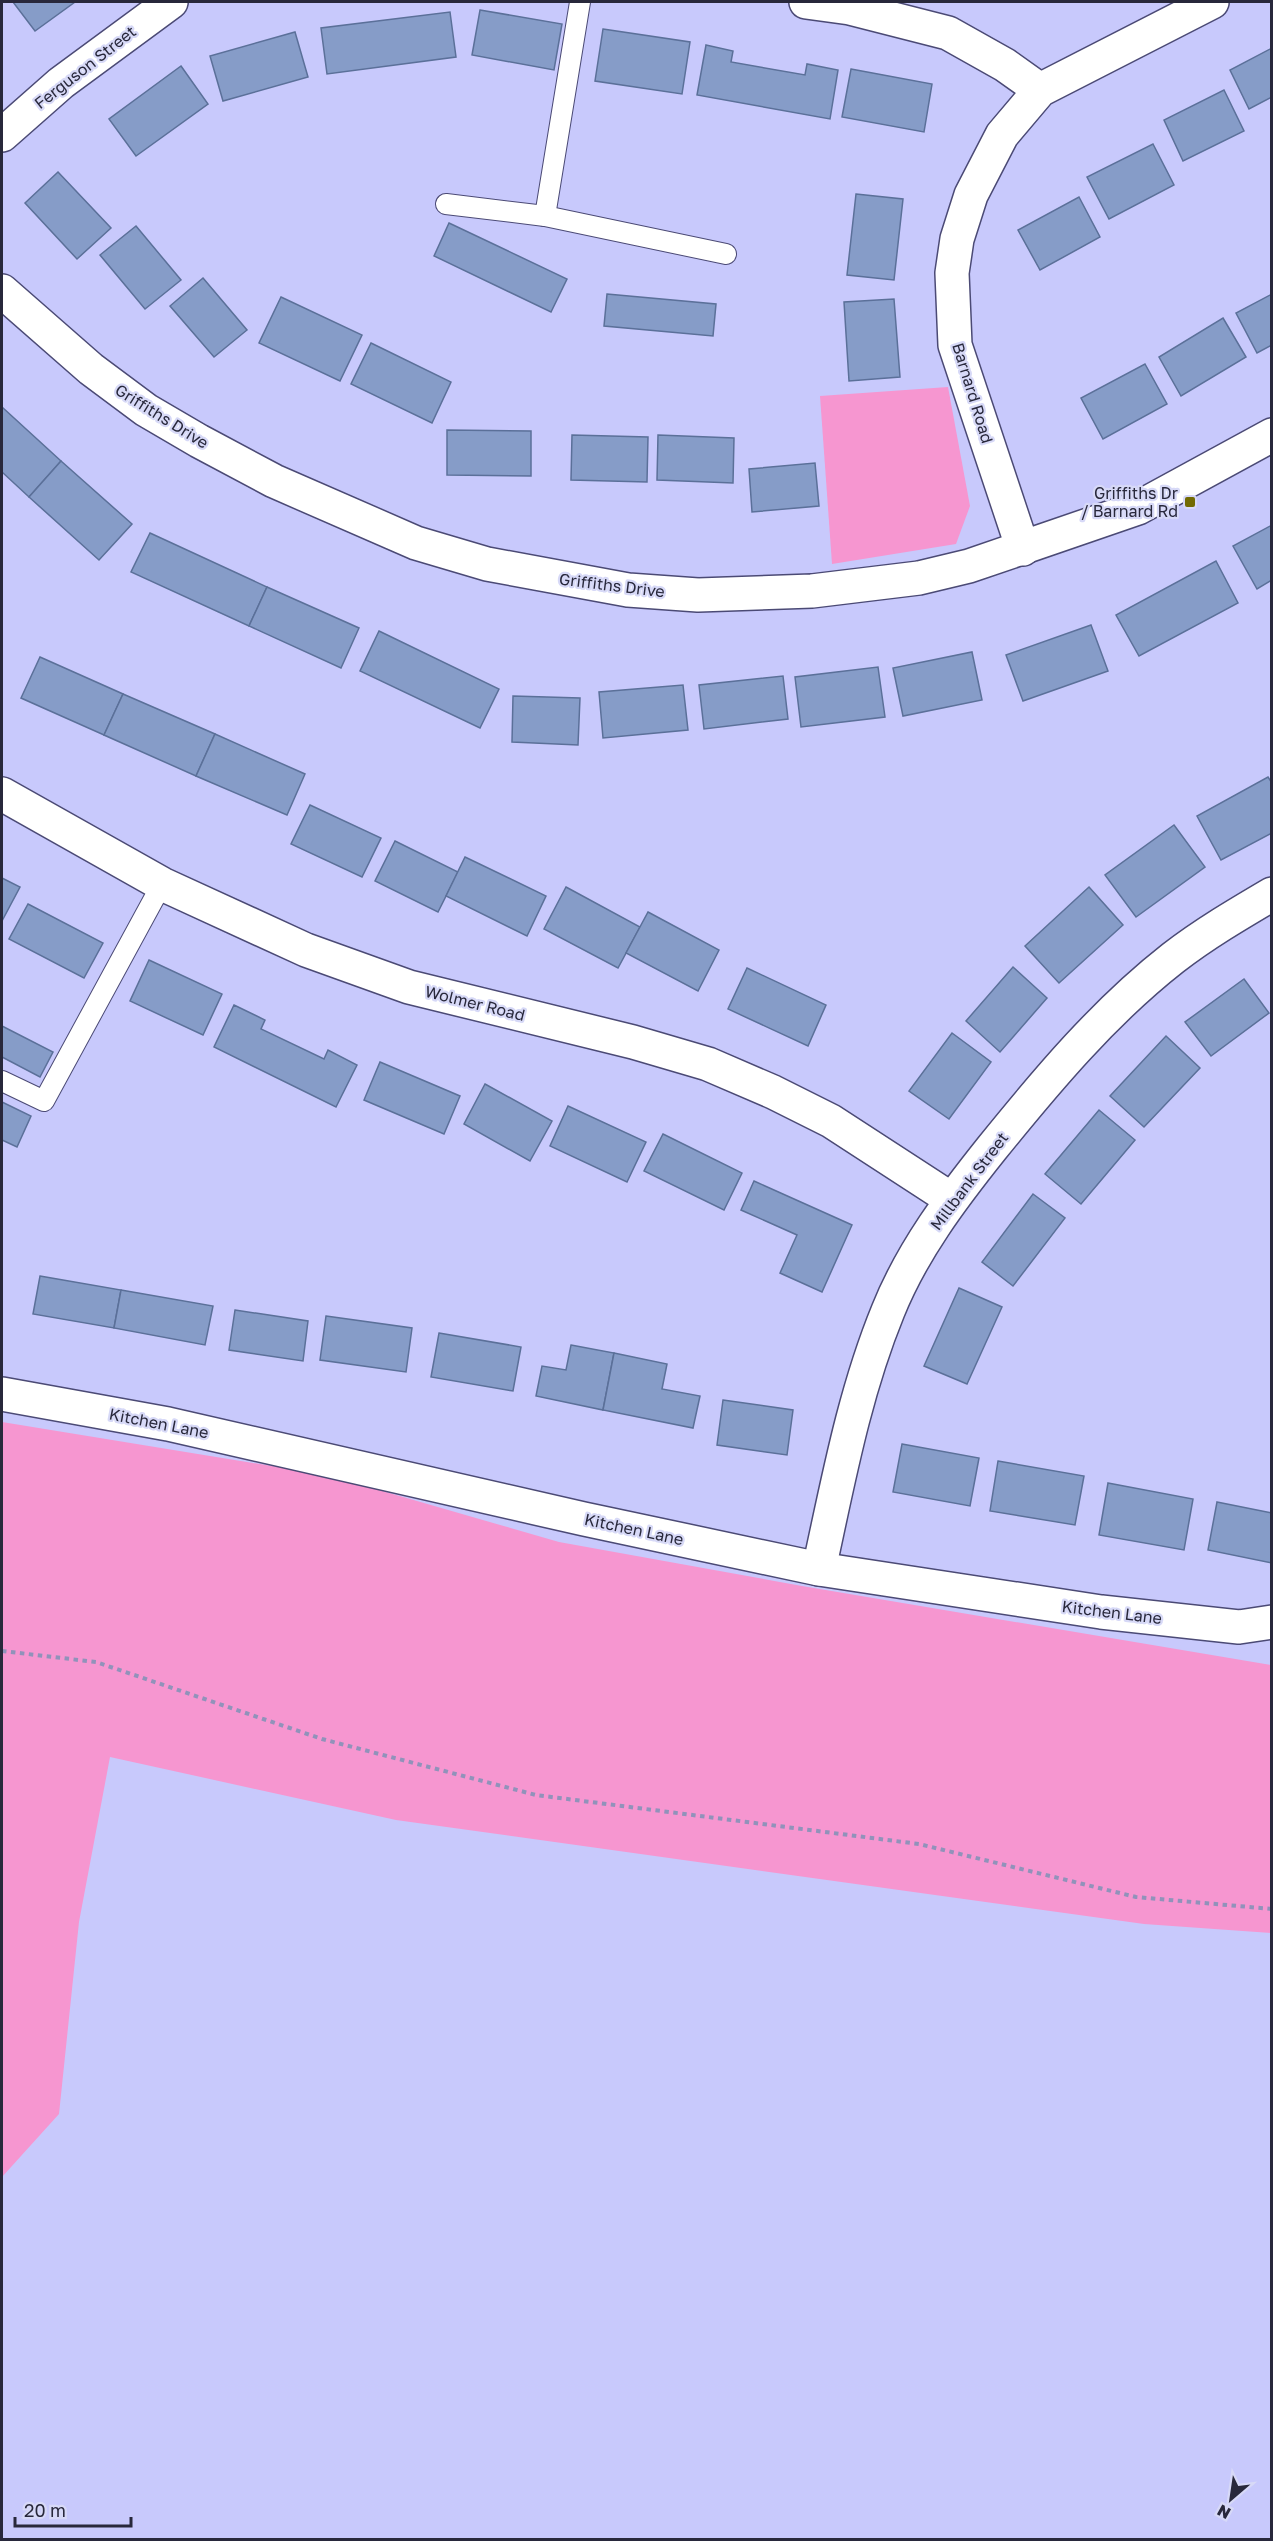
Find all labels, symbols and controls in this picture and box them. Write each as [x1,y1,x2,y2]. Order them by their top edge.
street label: Ferguson Street [30,21,140,113]
street label: Barnard Road [948,340,998,446]
street label: Griffiths Drive [112,379,212,453]
place label: Griffiths Dr / Barnard Rd [1081,483,1178,521]
marker: Griffiths Dr / Barnard Rd [1183,495,1197,509]
street label: Griffiths Drive [558,569,666,601]
street label: Wolmer Road [423,981,527,1025]
street label: Millbank Street [926,1128,1012,1234]
street label: Kitchen Lane [108,1404,210,1442]
street label: Kitchen Lane [583,1509,685,1549]
street label: Kitchen Lane [1061,1596,1163,1628]
north arrow [1201,2469,1261,2529]
scale bar [15,2490,130,2528]
text: 20 m [24,2499,66,2521]
text: N [1214,2500,1234,2524]

